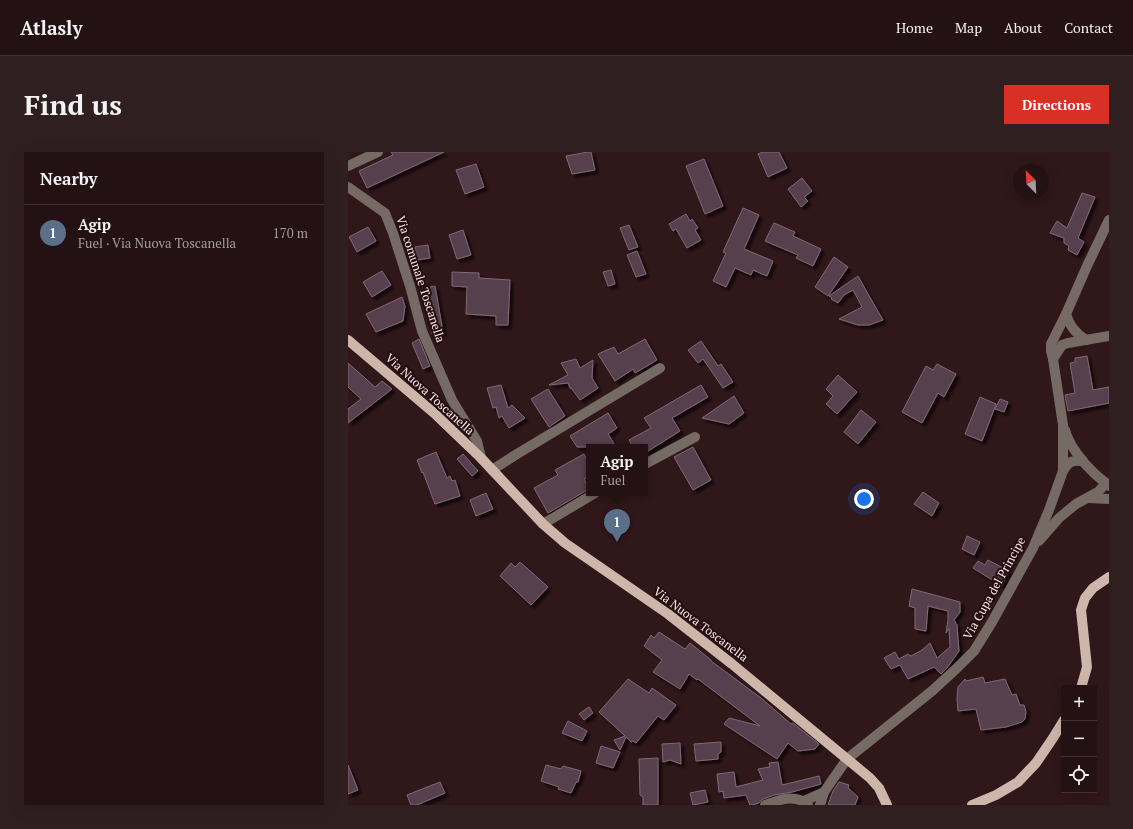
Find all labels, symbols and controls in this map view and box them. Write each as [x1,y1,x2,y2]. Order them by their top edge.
text: Atlasly [20,15,82,40]
text: Home [896,18,933,37]
text: Map [955,18,982,37]
text: About [1004,18,1042,37]
text: Contact [1064,18,1113,37]
button: Directions [1004,85,1109,124]
text: Find us [24,86,122,123]
north arrow [1013,164,1049,200]
text: Nearby [40,167,98,190]
text: Agip [78,214,111,234]
street label: Via comunale Toscanella [393,214,449,344]
text: 1 [49,224,57,242]
text: 170 m [273,224,308,242]
text: Fuel · Via Nuova Toscanella [78,234,236,252]
street label: Via Nuova Toscanella [382,350,478,438]
popup [586,444,648,496]
text: Agip [601,451,633,471]
text: Fuel [601,471,626,489]
your location [854,489,874,509]
pin: 1 [604,509,630,542]
street label: Via Cupa del Principe [960,534,1028,642]
street label: Via Nuova Toscanella [651,584,751,664]
map controls [1061,685,1097,793]
button: + [1061,685,1097,721]
button: − [1061,721,1097,757]
button: locate [1061,757,1097,793]

